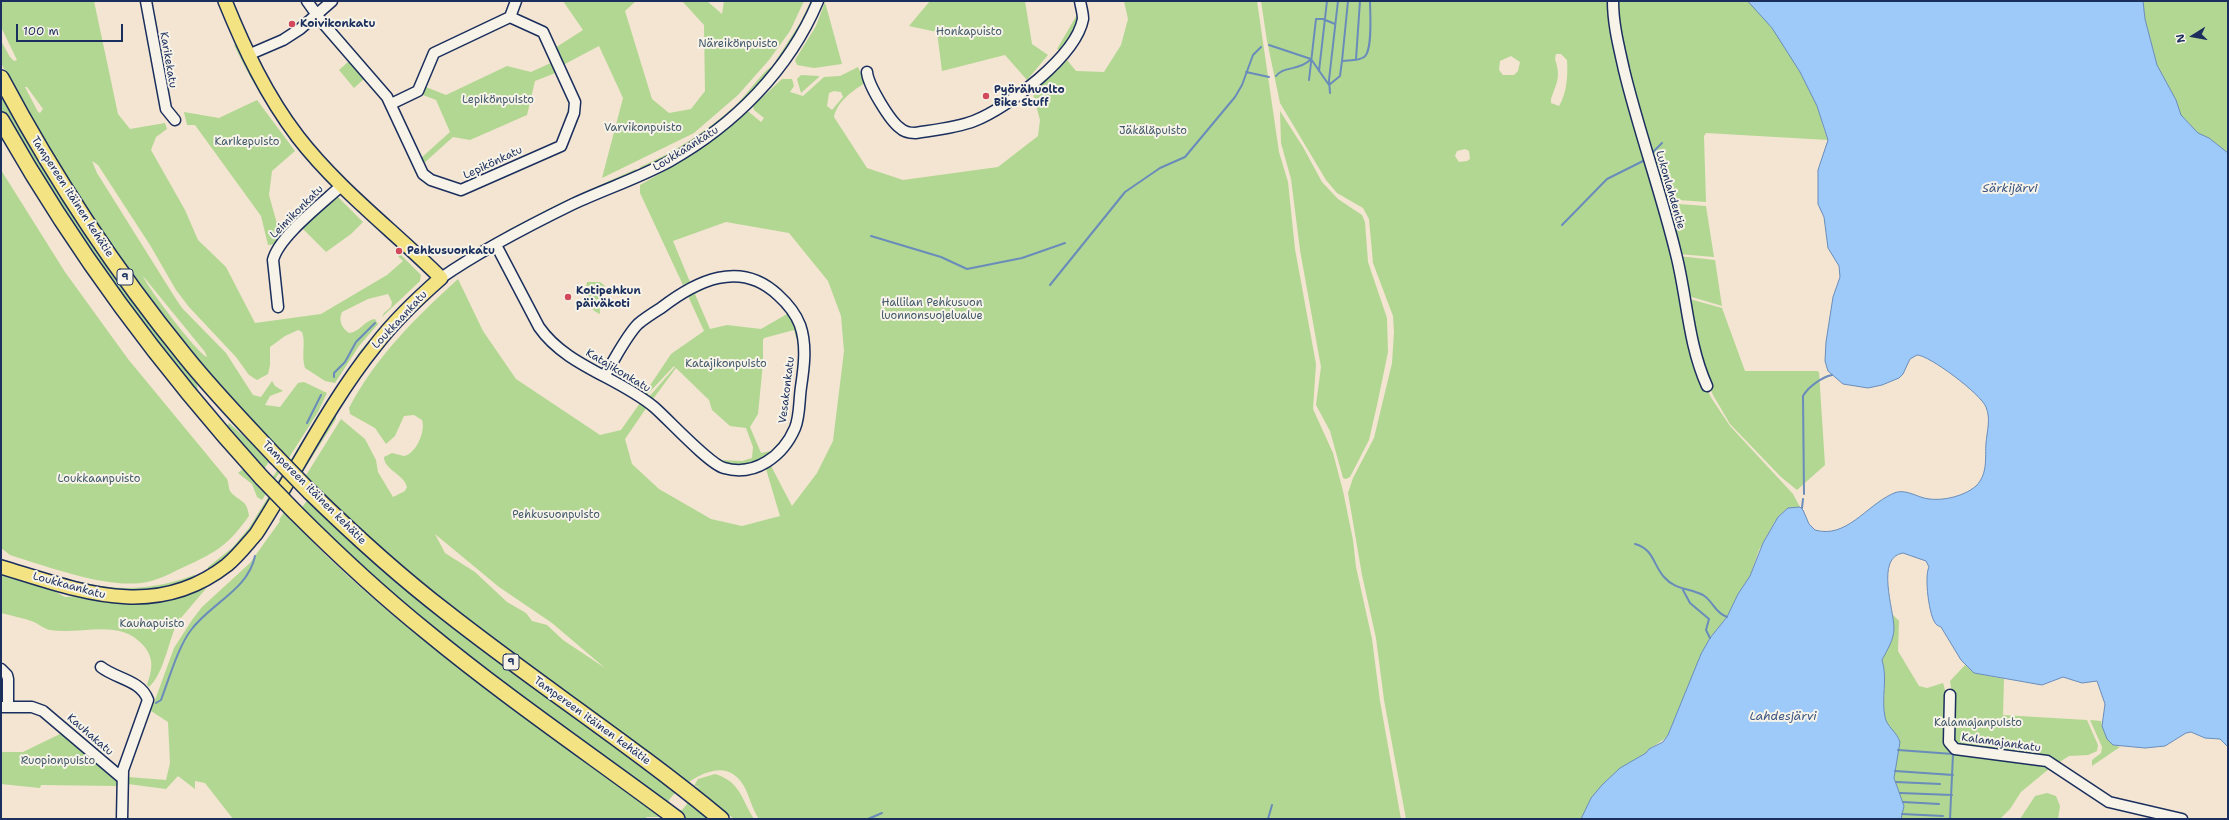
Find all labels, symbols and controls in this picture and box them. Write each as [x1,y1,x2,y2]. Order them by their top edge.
scale bar [18,16,125,42]
north arrow [2173,16,2213,56]
place label: Koivikonkatu [300,17,375,31]
marker: Koivikonkatu [287,19,297,29]
text: 100 m [23,23,59,39]
park label: Honkapuisto [936,25,1002,39]
street label: Karikekatu [157,31,179,89]
text: N [2173,33,2189,44]
park label: Näreikönpuisto [698,37,778,51]
place label: Pyörähuolto Bike Stuff [994,83,1065,109]
marker: Pyörähuolto Bike Stuff [981,91,991,101]
park label: Lepikönpuisto [462,93,534,107]
park label: Varvikonpuisto [604,121,682,135]
street label: Loukkaankatu [651,124,721,174]
park label: Jäkäläpuisto [1119,124,1187,138]
street label: Tampereen itäinen kehätie [28,134,116,260]
park label: Karikepuisto [214,135,280,149]
street label: Lepikönkatu [461,144,525,182]
street label: Lukonlahdentie [1652,149,1688,231]
water label: Särkijärvi [1982,182,2038,196]
street label: Leimikonkatu [268,183,326,241]
place label: Pehkusuonkatu [407,244,495,258]
marker: Pehkusuonkatu [394,246,404,256]
road number: 9 [117,269,133,285]
place label: Kotipehkun päiväkoti [576,284,641,310]
street label: Loukkaankatu [370,288,430,352]
marker: Kotipehkun päiväkoti [563,292,573,302]
park label: Hallilan Pehkusuon luonnonsuojelualue [881,296,983,322]
street label: Katajikonkatu [583,346,653,396]
street label: Vesakonkatu [776,356,798,424]
park label: Katajikonpuisto [685,357,767,371]
street label: Tampereen itäinen kehätie [259,438,369,548]
park label: Loukkaanpuisto [58,472,140,486]
park label: Pehkusuonpuisto [512,508,600,522]
street label: Loukkaankatu [31,570,107,602]
park label: Kauhapuisto [119,617,185,631]
road number: 9 [503,654,519,670]
street label: Tampereen itäinen kehätie [531,674,653,768]
water label: Lahdesjärvi [1749,710,1817,724]
street label: Kauhakatu [64,711,116,759]
park label: Kalamajanpuisto [1934,716,2022,730]
street label: Kalamajankatu [1960,731,2042,755]
park label: Ruopionpuisto [21,754,95,768]

